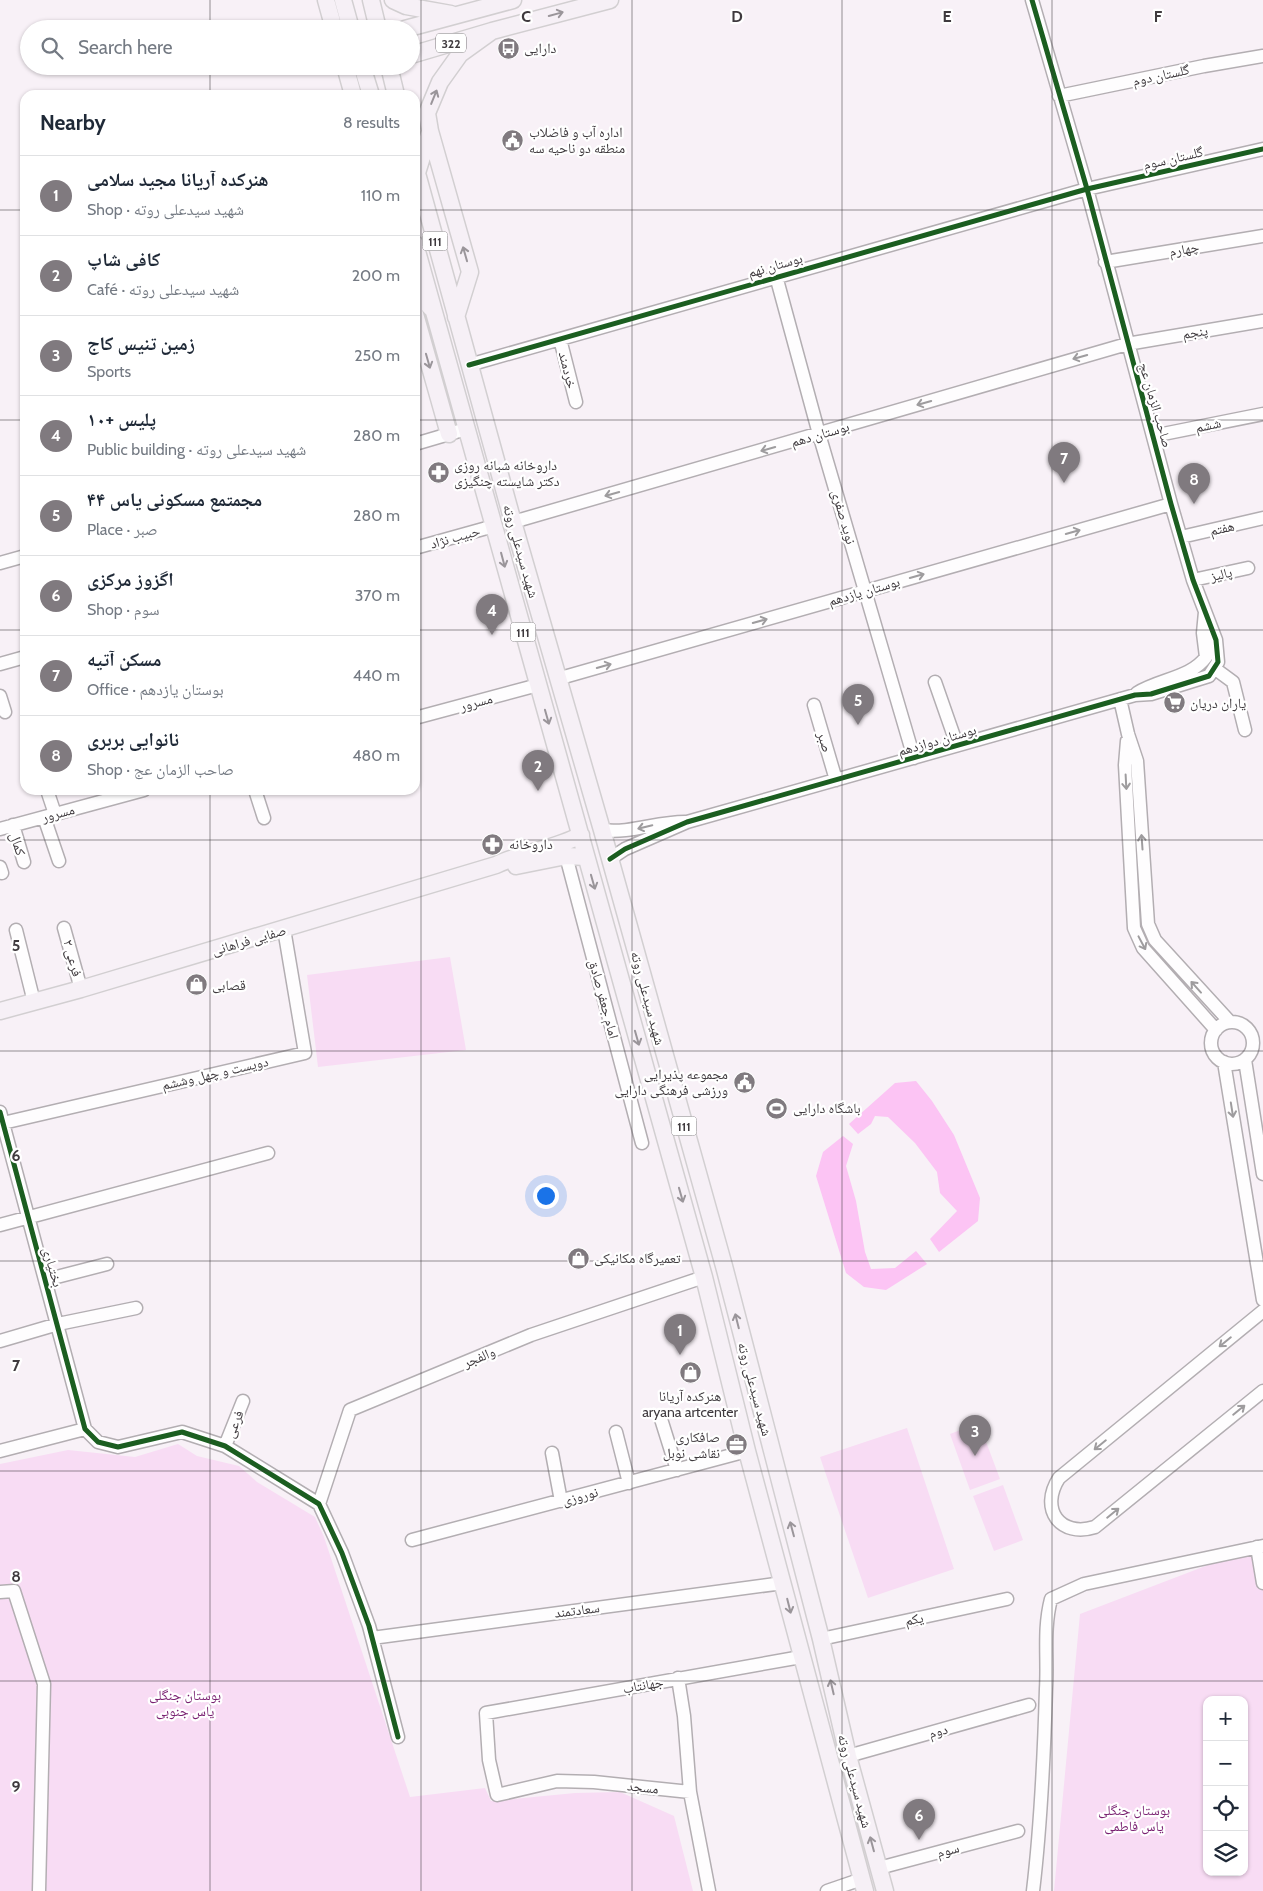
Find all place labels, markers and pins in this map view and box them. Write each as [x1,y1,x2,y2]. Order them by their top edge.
bus stop icon: دارایی [496,36,520,60]
place label: دارایی [524,39,556,57]
place label: اداره آب و فاضلاب منطقه دو ناحیه سه [529,123,625,157]
public building icon: اداره آب و فاضلاب منطقه دو ناحیه سه [501,128,525,152]
pin: 7 [1048,442,1080,483]
place label: داروخانه شبانه روزی دکتر شایسته چنگیزی [454,456,560,490]
pharmacy icon: داروخانه شبانه روزی دکتر شایسته چنگیزی [426,461,450,485]
pin: 8 [1178,463,1210,504]
pin: 4 [476,594,508,635]
pin: 5 [842,684,874,725]
supermarket icon: یاران دریان [1162,691,1186,715]
place label: یاران دریان [1190,694,1246,712]
pin: 2 [522,750,554,791]
pharmacy icon: داروخانه [481,832,505,856]
place label: داروخانه [509,835,553,853]
shop icon: قصابی [184,973,208,997]
place label: قصابی [212,976,246,994]
place label: مجموعه پذیرایی ورزشی فرهنگی دارایی [614,1065,728,1099]
public building icon: مجموعه پذیرایی ورزشی فرهنگی دارایی [732,1070,756,1094]
sports icon: باشگاه دارایی [765,1096,789,1120]
place label: باشگاه دارایی [793,1099,861,1117]
shop icon: تعمیرگاه مکانیکی [566,1246,590,1270]
place label: تعمیرگاه مکانیکی [594,1249,681,1267]
pin: 1 [664,1314,696,1355]
shop icon: هنرکده آریانا aryana artcenter [678,1361,702,1385]
place label: هنرکده آریانا aryana artcenter [642,1387,738,1421]
pin: 3 [959,1415,991,1456]
place label: صافکاری نقاشی نوبل [663,1428,720,1462]
office icon: صافکاری نقاشی نوبل [724,1433,748,1457]
pin: 6 [903,1799,935,1840]

